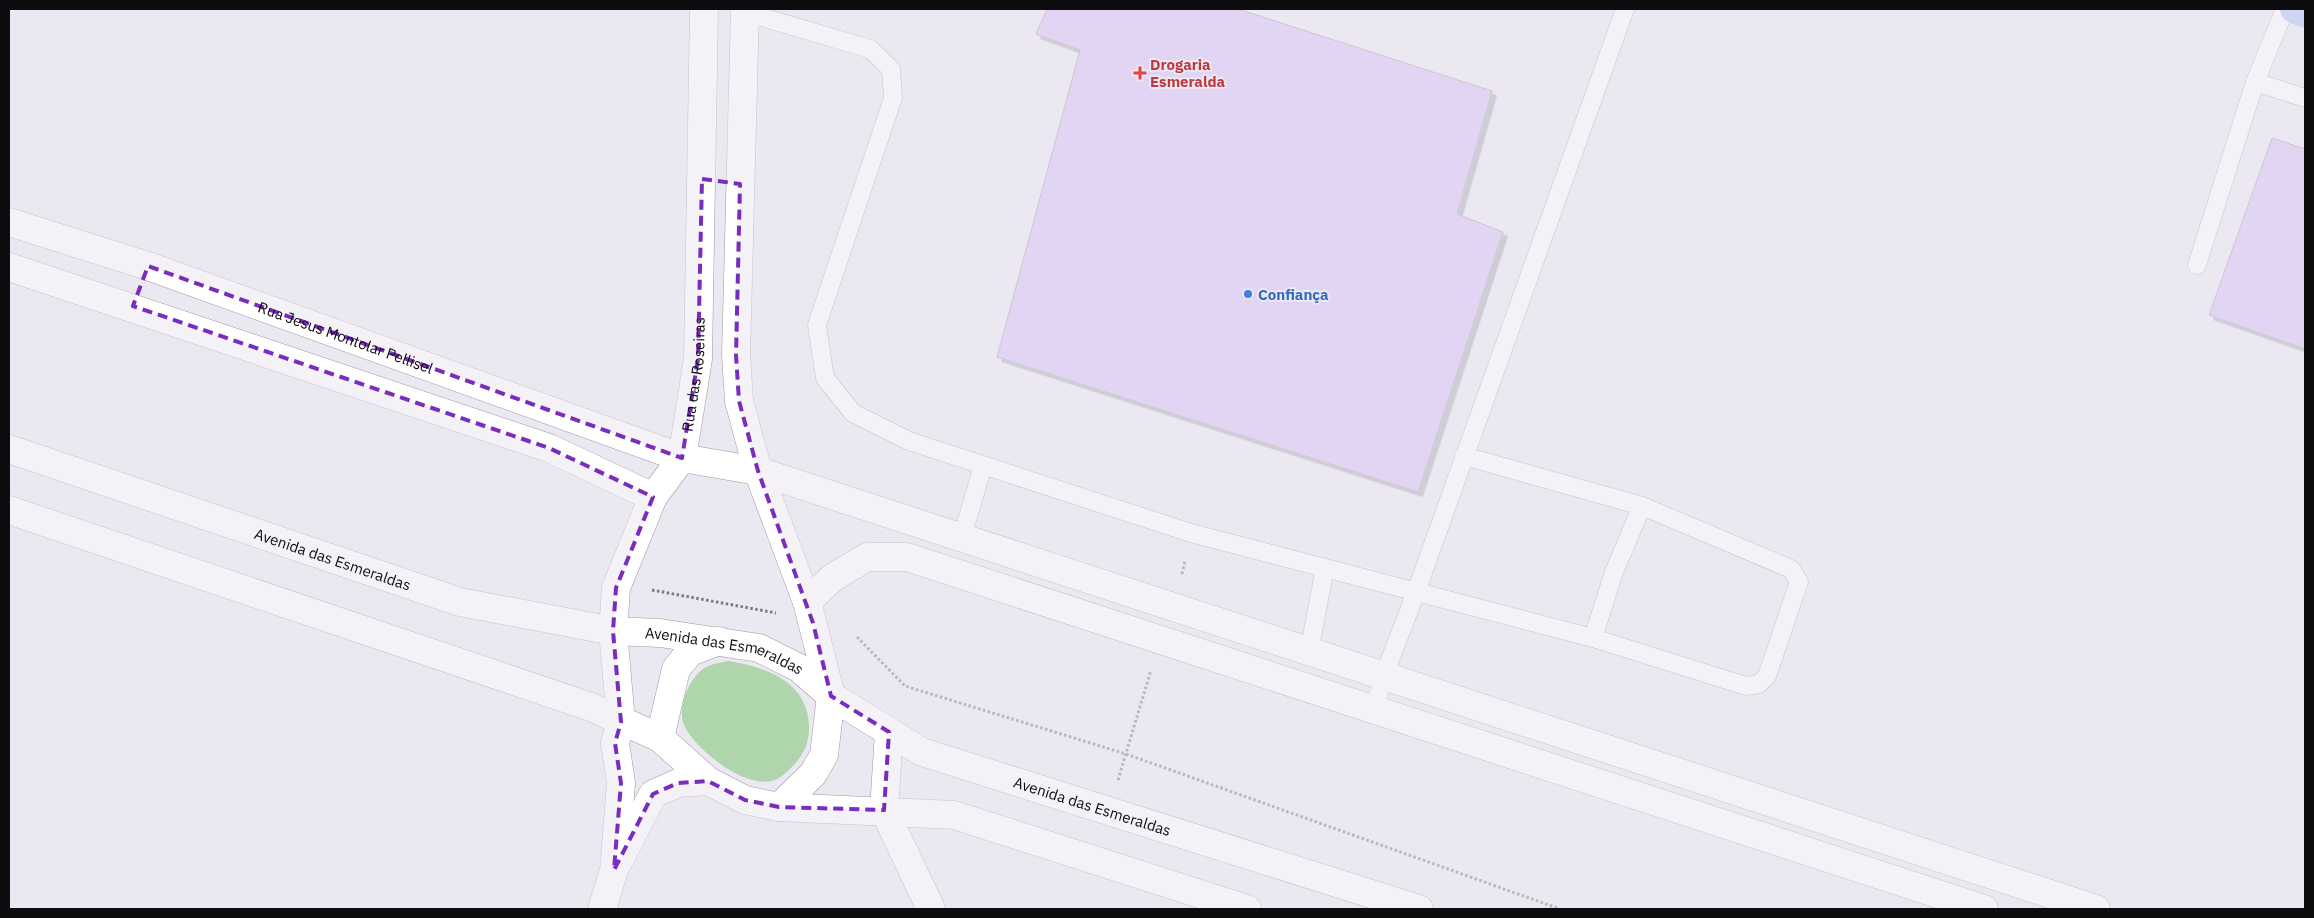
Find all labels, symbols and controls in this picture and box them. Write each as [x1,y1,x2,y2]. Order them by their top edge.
place label: Drogaria Esmeralda [1150,55,1226,91]
marker: Drogaria Esmeralda [1134,67,1146,79]
place label: Confiança [1258,285,1329,304]
marker: Confiança [1242,288,1254,300]
street label: Rua Jesus Montolar Pellisel [256,297,436,377]
street label: Rua das Roseiras [677,317,708,433]
street label: Avenida das Esmeraldas [252,524,414,594]
street label: Avenida das Esmeraldas [645,623,808,678]
street label: Avenida das Esmeraldas [1011,772,1174,840]

